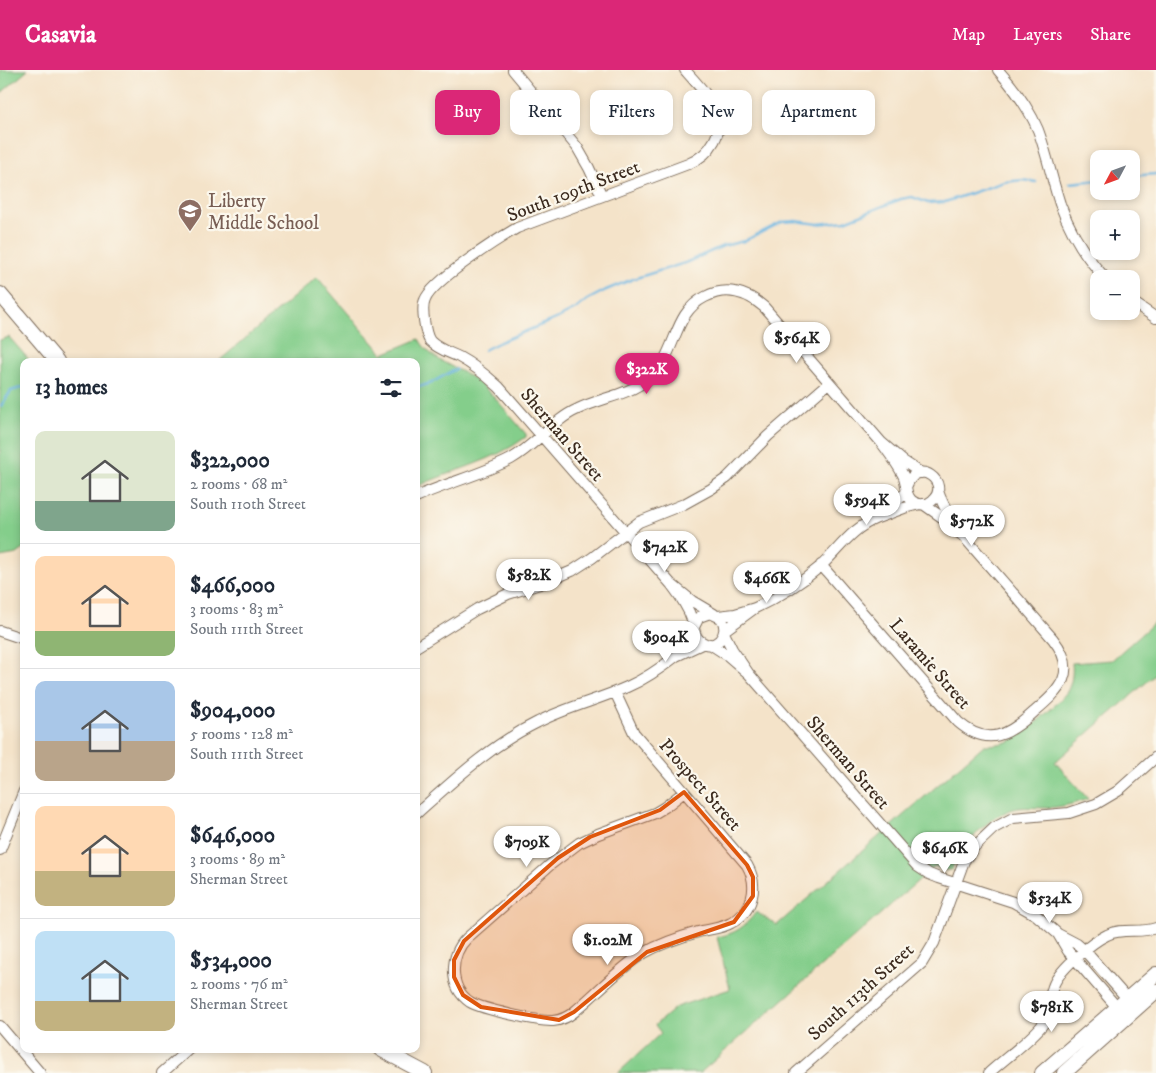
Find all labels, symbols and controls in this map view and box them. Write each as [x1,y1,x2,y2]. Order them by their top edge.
text: Casavia [25,20,96,50]
text: Map [952,24,985,46]
text: Layers [1013,24,1062,46]
text: Share [1090,24,1131,46]
chip: Buy [435,90,500,135]
chip: Rent [510,90,580,135]
chip: Filters [590,90,673,135]
chip: New [683,90,752,135]
chip: Apartment [762,90,875,135]
north arrow [1090,150,1140,200]
map controls [1090,150,1140,320]
street label: South 109th Street [504,156,643,227]
place label: Liberty Middle School [208,190,319,235]
school or university icon: Liberty Middle School [177,198,203,232]
button: + [1090,210,1140,260]
button: − [1090,270,1140,320]
pin: $564K [762,322,832,364]
text: $564K [774,328,820,348]
pin: $322K [612,352,682,395]
text: $322K [626,359,668,379]
icon: filters [377,374,405,402]
text: 13 homes [35,375,108,401]
street label: Sherman Street [515,384,609,486]
text: $322,000 [190,448,270,474]
icon: home [75,451,135,511]
text: 2 rooms · 68 m² [190,474,287,494]
pin: $594K [832,484,902,526]
text: $594K [844,490,890,510]
text: South 110th Street [190,494,306,514]
pin: $572K [937,504,1007,547]
text: $572K [950,511,994,531]
pin: $742K [630,530,700,573]
text: $742K [642,537,688,557]
pin: $582K [494,558,564,601]
pin: $466K [732,562,802,604]
text: $582K [507,565,551,585]
text: $466K [744,568,790,588]
text: $466,000 [190,573,275,599]
icon: home [75,576,135,636]
text: 3 rooms · 83 m² [190,599,283,619]
street label: Laramie Street [884,614,976,714]
text: South 111th Street [190,619,303,639]
pin: $904K [631,620,701,663]
text: $904K [643,627,689,647]
text: $904,000 [190,698,275,724]
icon: home [75,701,135,761]
street label: Sherman Street [801,712,895,814]
text: 5 rooms · 128 m² [190,724,293,744]
street label: Prospect Street [654,734,746,836]
text: South 111th Street [190,744,303,764]
text: $646,000 [190,823,275,849]
icon: home [75,826,135,886]
pin: $709K [492,826,562,868]
text: $709K [505,832,550,852]
pin: $646K [910,832,980,874]
text: $646K [922,838,968,858]
text: 3 rooms · 89 m² [190,849,285,869]
text: Sherman Street [190,869,288,889]
pin: $534K [1015,882,1085,924]
text: $534K [1028,888,1072,908]
pin: $1.02M [567,924,649,966]
text: $1.02M [583,930,633,950]
street label: South 113th Street [803,939,919,1046]
text: $534,000 [190,948,272,974]
icon: home [75,951,135,1011]
text: 2 rooms · 76 m² [190,974,288,994]
pin: $781K [1017,990,1087,1033]
text: Sherman Street [190,994,288,1014]
text: $781K [1031,997,1073,1017]

